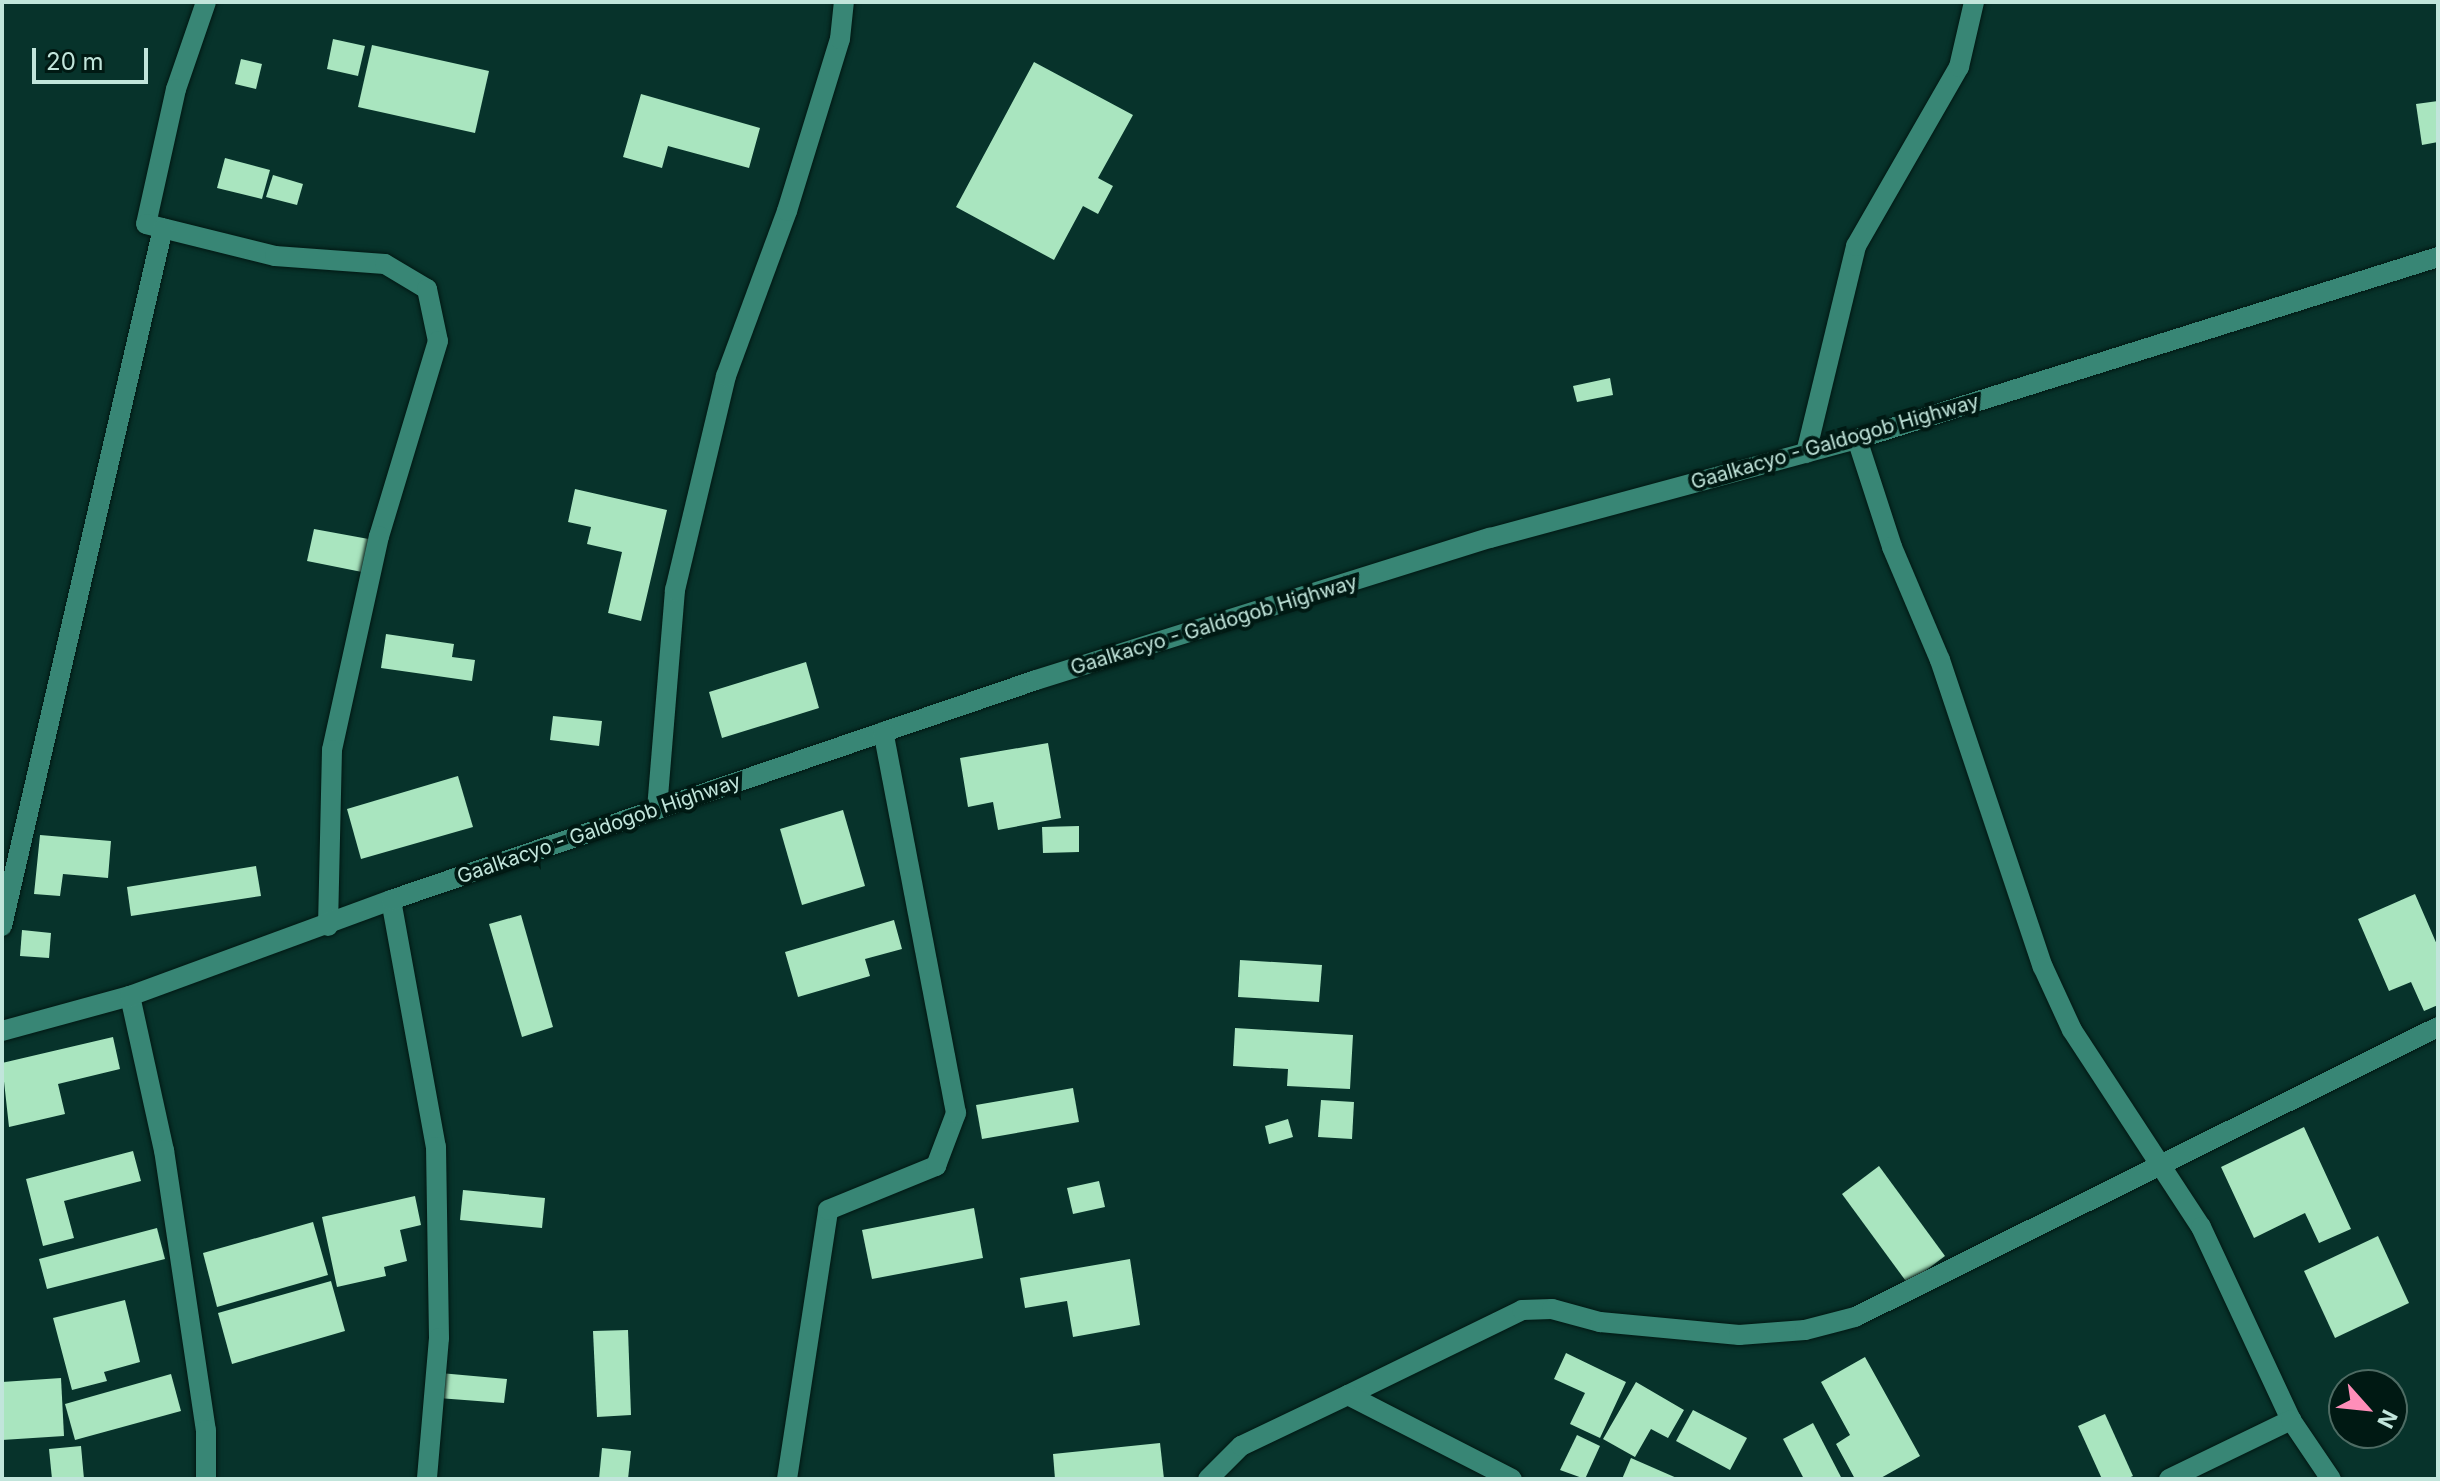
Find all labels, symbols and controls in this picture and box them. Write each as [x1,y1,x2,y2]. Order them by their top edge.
scale bar [36,32,152,82]
text: 20 m [46,47,104,76]
street label: Gaalkacyo - Galdogob Highway [1688,389,1982,495]
street label: Gaalkacyo - Galdogob Highway [1068,570,1360,680]
street label: Gaalkacyo - Galdogob Highway [454,769,744,889]
north arrow [2328,1369,2408,1449]
text: N [2372,1406,2403,1432]

